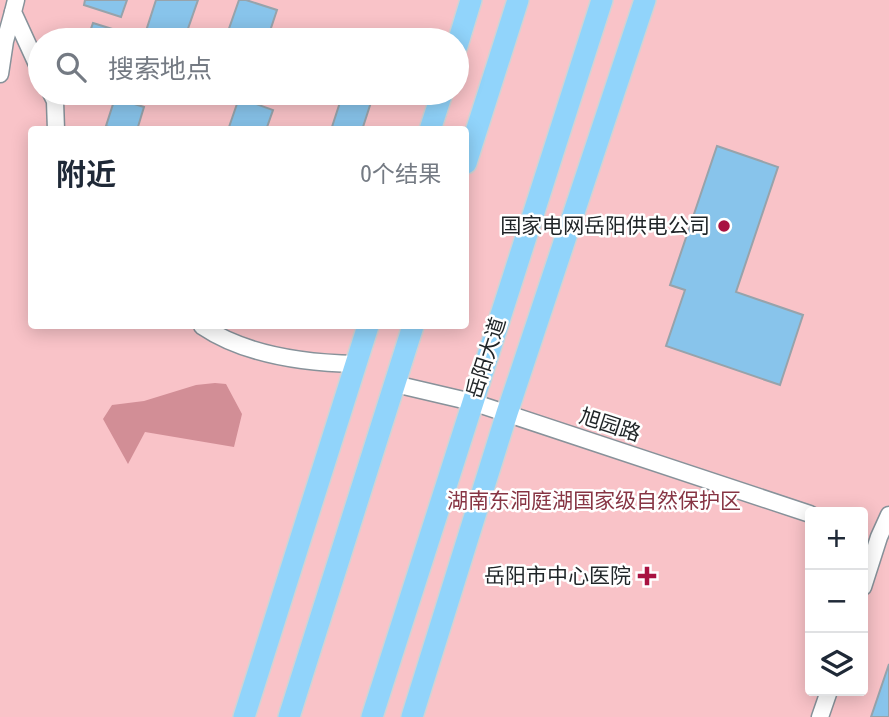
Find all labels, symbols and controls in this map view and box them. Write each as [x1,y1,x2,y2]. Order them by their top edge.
search box [28,28,469,105]
icon: search [52,48,90,86]
text: 搜索地点 [108,54,212,85]
text: 附近 [56,157,116,193]
text: 0个结果 [360,160,441,188]
place label: 国家电网岳阳供电公司 [500,213,710,239]
marker: 国家电网岳阳供电公司 [716,218,732,234]
street label: 岳阳大道 [461,314,511,402]
street label: 旭园路 [576,403,644,447]
park label: 湖南东洞庭湖国家级自然保护区 [447,488,741,514]
map controls [805,507,868,696]
button: + [805,507,868,570]
place label: 岳阳市中心医院 [484,563,631,589]
marker: 岳阳市中心医院 [637,566,657,586]
button: − [805,570,868,633]
button: layers [805,633,868,696]

